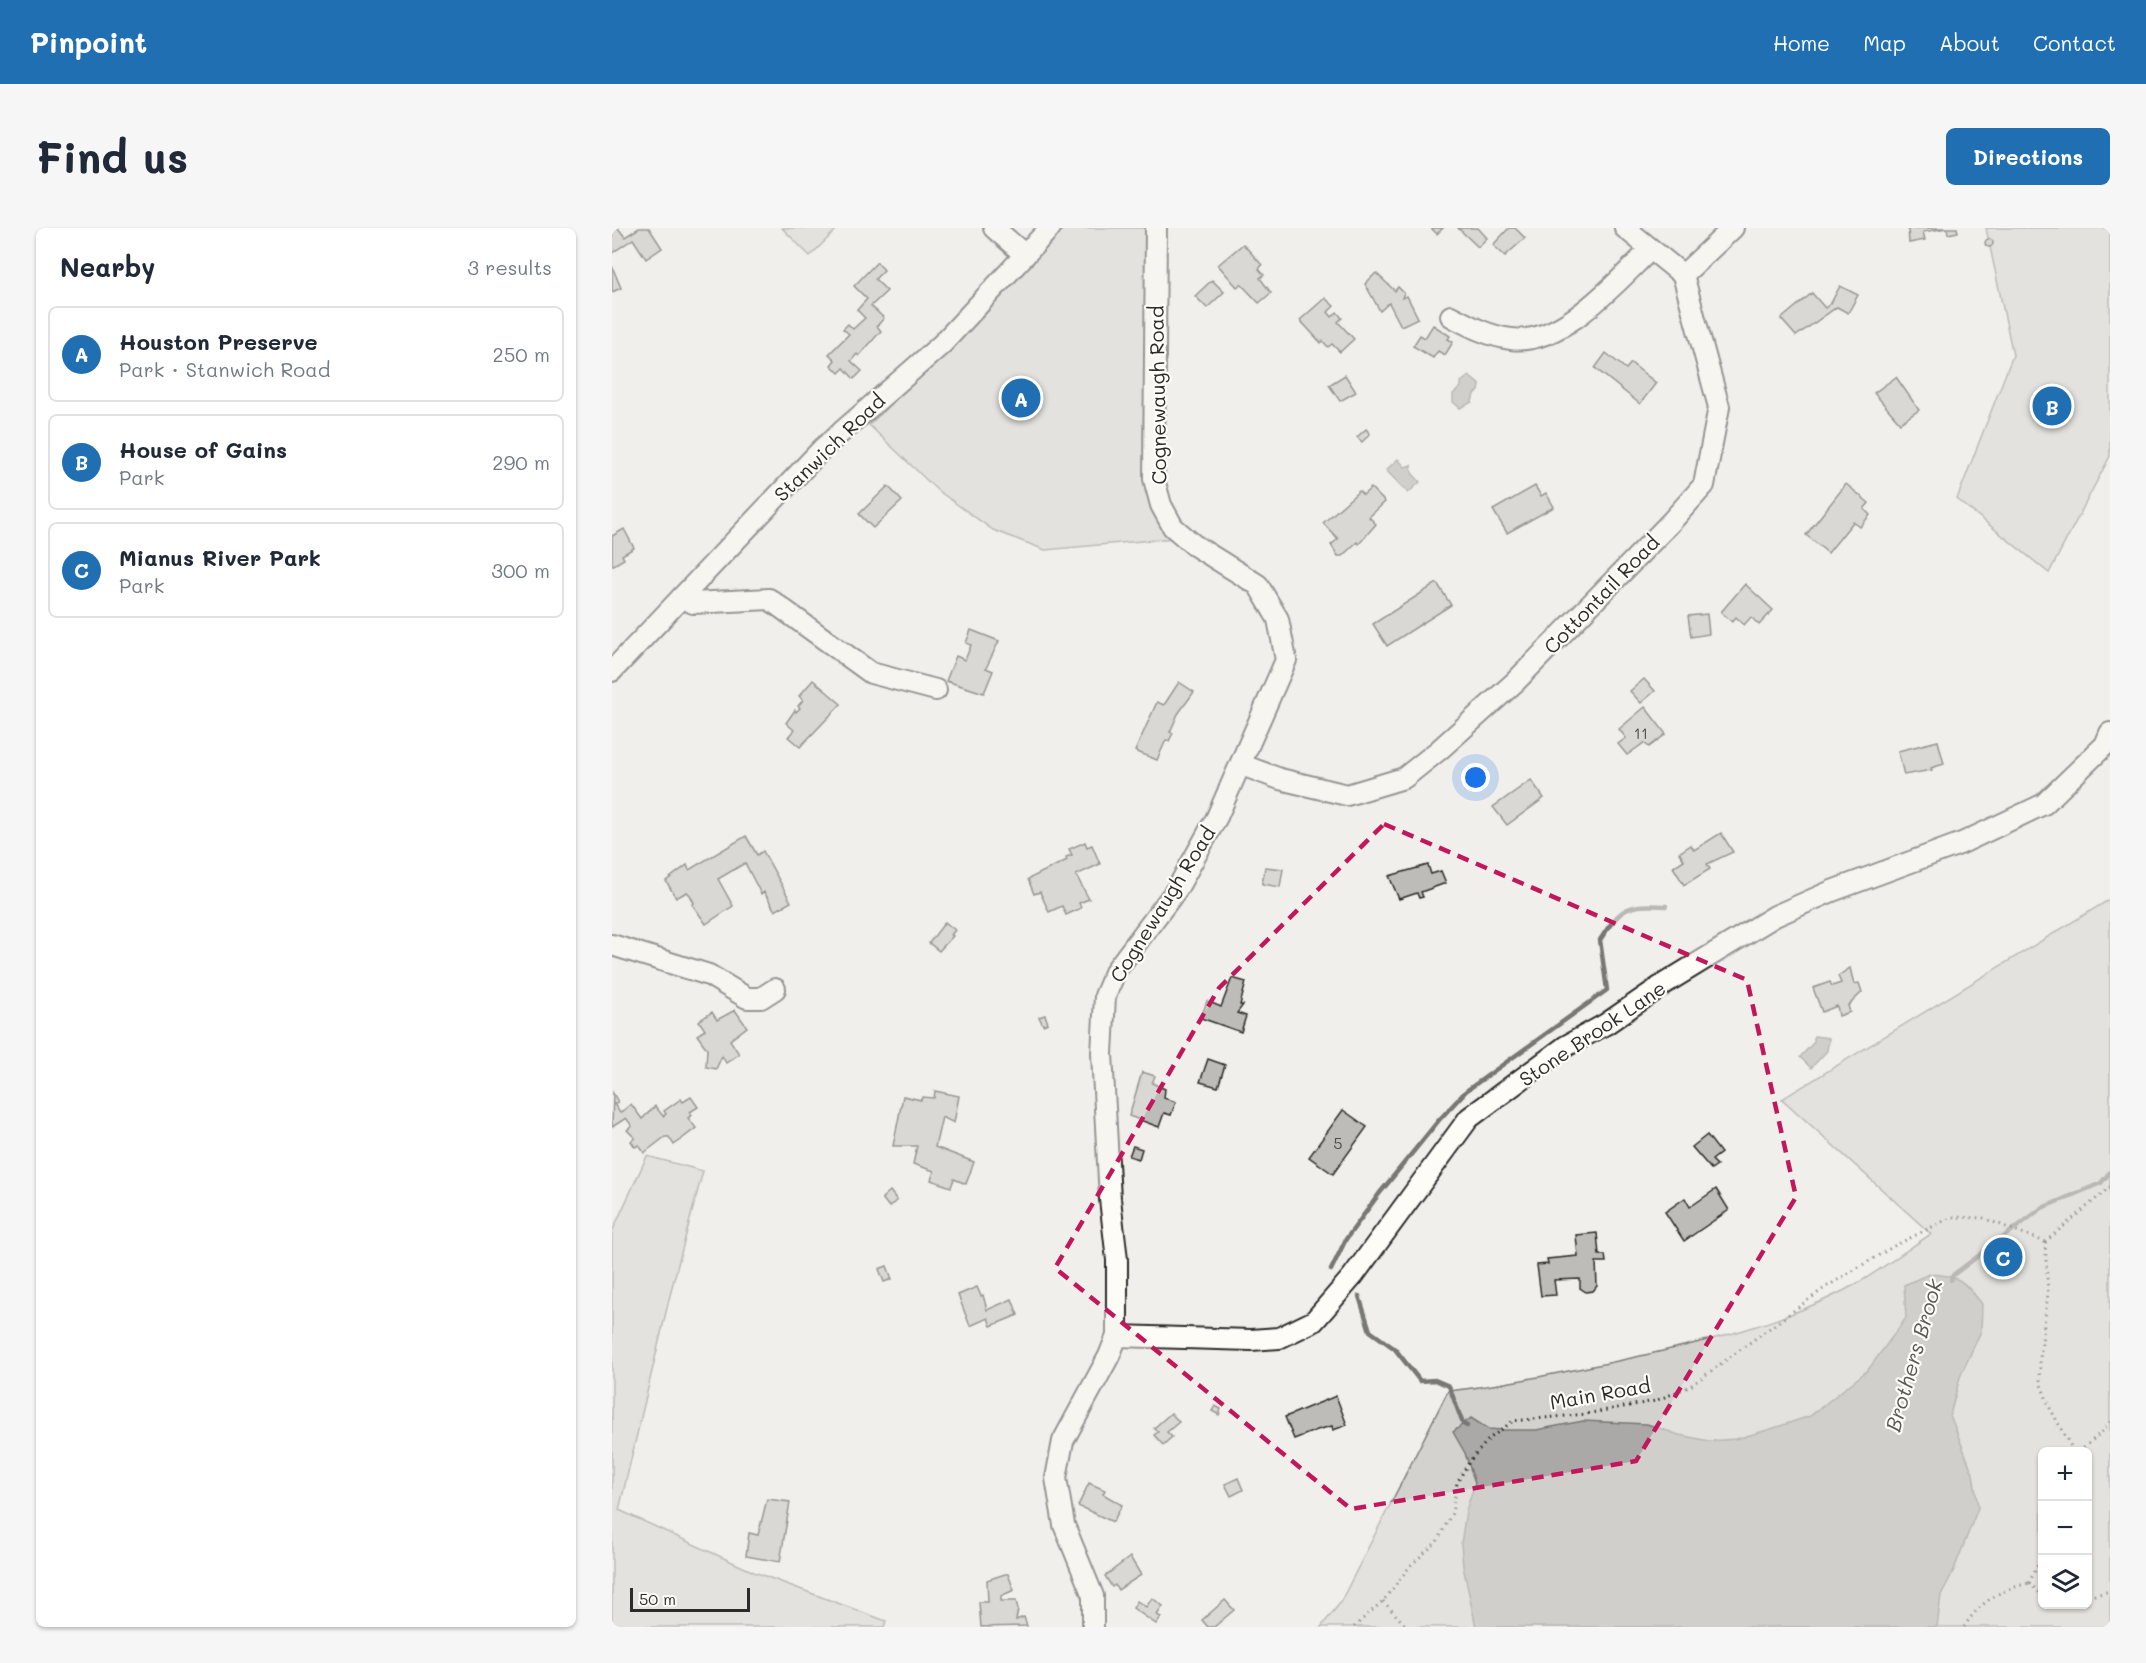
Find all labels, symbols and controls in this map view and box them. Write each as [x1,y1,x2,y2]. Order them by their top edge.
text: Pinpoint [30,24,147,60]
text: Home [1773,29,1830,56]
text: Map [1863,29,1906,56]
text: About [1939,29,2000,56]
text: Contact [2033,29,2116,56]
button: Directions [1946,128,2110,185]
text: Find us [36,129,188,184]
text: Nearby [60,250,155,284]
text: 3 results [467,254,552,280]
street label: Cognewaugh Road [1142,305,1172,485]
text: Houston Preserve [119,327,318,356]
text: A [75,341,88,367]
text: 250 m [493,341,550,367]
text: Park · Stanwich Road [119,356,330,382]
pin: A [1002,376,1040,420]
pin: B [2032,384,2072,429]
street label: Stanwich Road [768,387,890,507]
text: House of Gains [119,435,287,464]
text: B [75,449,88,475]
text: 290 m [492,449,550,475]
text: Park [119,464,164,490]
street label: Cottontail Road [1538,529,1664,659]
text: Mianus River Park [119,543,321,572]
text: C [74,557,89,583]
text: 300 m [491,557,550,583]
text: Park [119,572,164,598]
house number: 11 [1634,722,1648,743]
your location [1461,763,1490,792]
street label: Cognewaugh Road [1103,821,1221,987]
street label: Stone Brook Lane [1514,974,1670,1092]
house number: 5 [1333,1132,1343,1153]
pin: C [1984,1234,2022,1280]
water label: Brothers Brook [1878,1275,1948,1434]
street label: Main Road [1548,1371,1652,1415]
map controls [2038,1447,2092,1609]
button: + [2038,1447,2092,1501]
button: − [2038,1501,2092,1555]
button: layers [2038,1555,2092,1609]
scale bar [630,1585,750,1612]
text: 50 m [639,1588,676,1609]

